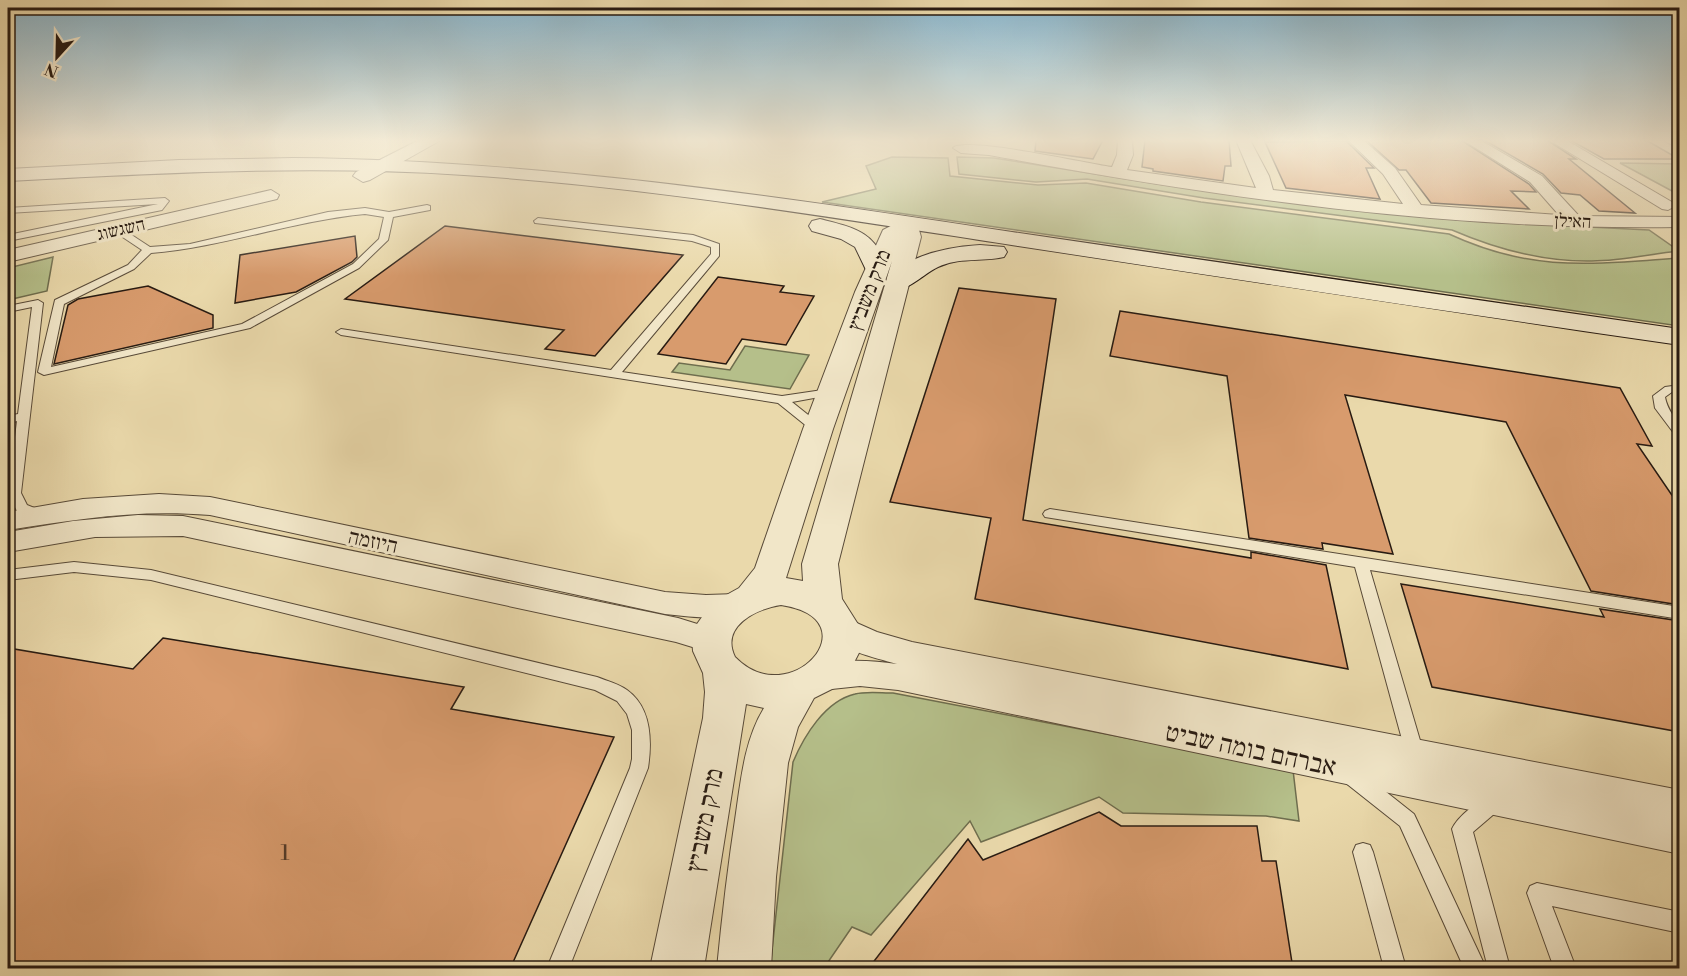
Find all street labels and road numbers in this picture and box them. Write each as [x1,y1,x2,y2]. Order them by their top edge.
street label: האילן [1554,209,1592,234]
street label: השגשוג [95,213,147,246]
street label: מרק משביץ [843,246,897,335]
street label: היוזמה [346,524,400,560]
street label: אברהם בומה שביט [1162,716,1339,784]
street label: מרק משביץ [679,765,731,875]

